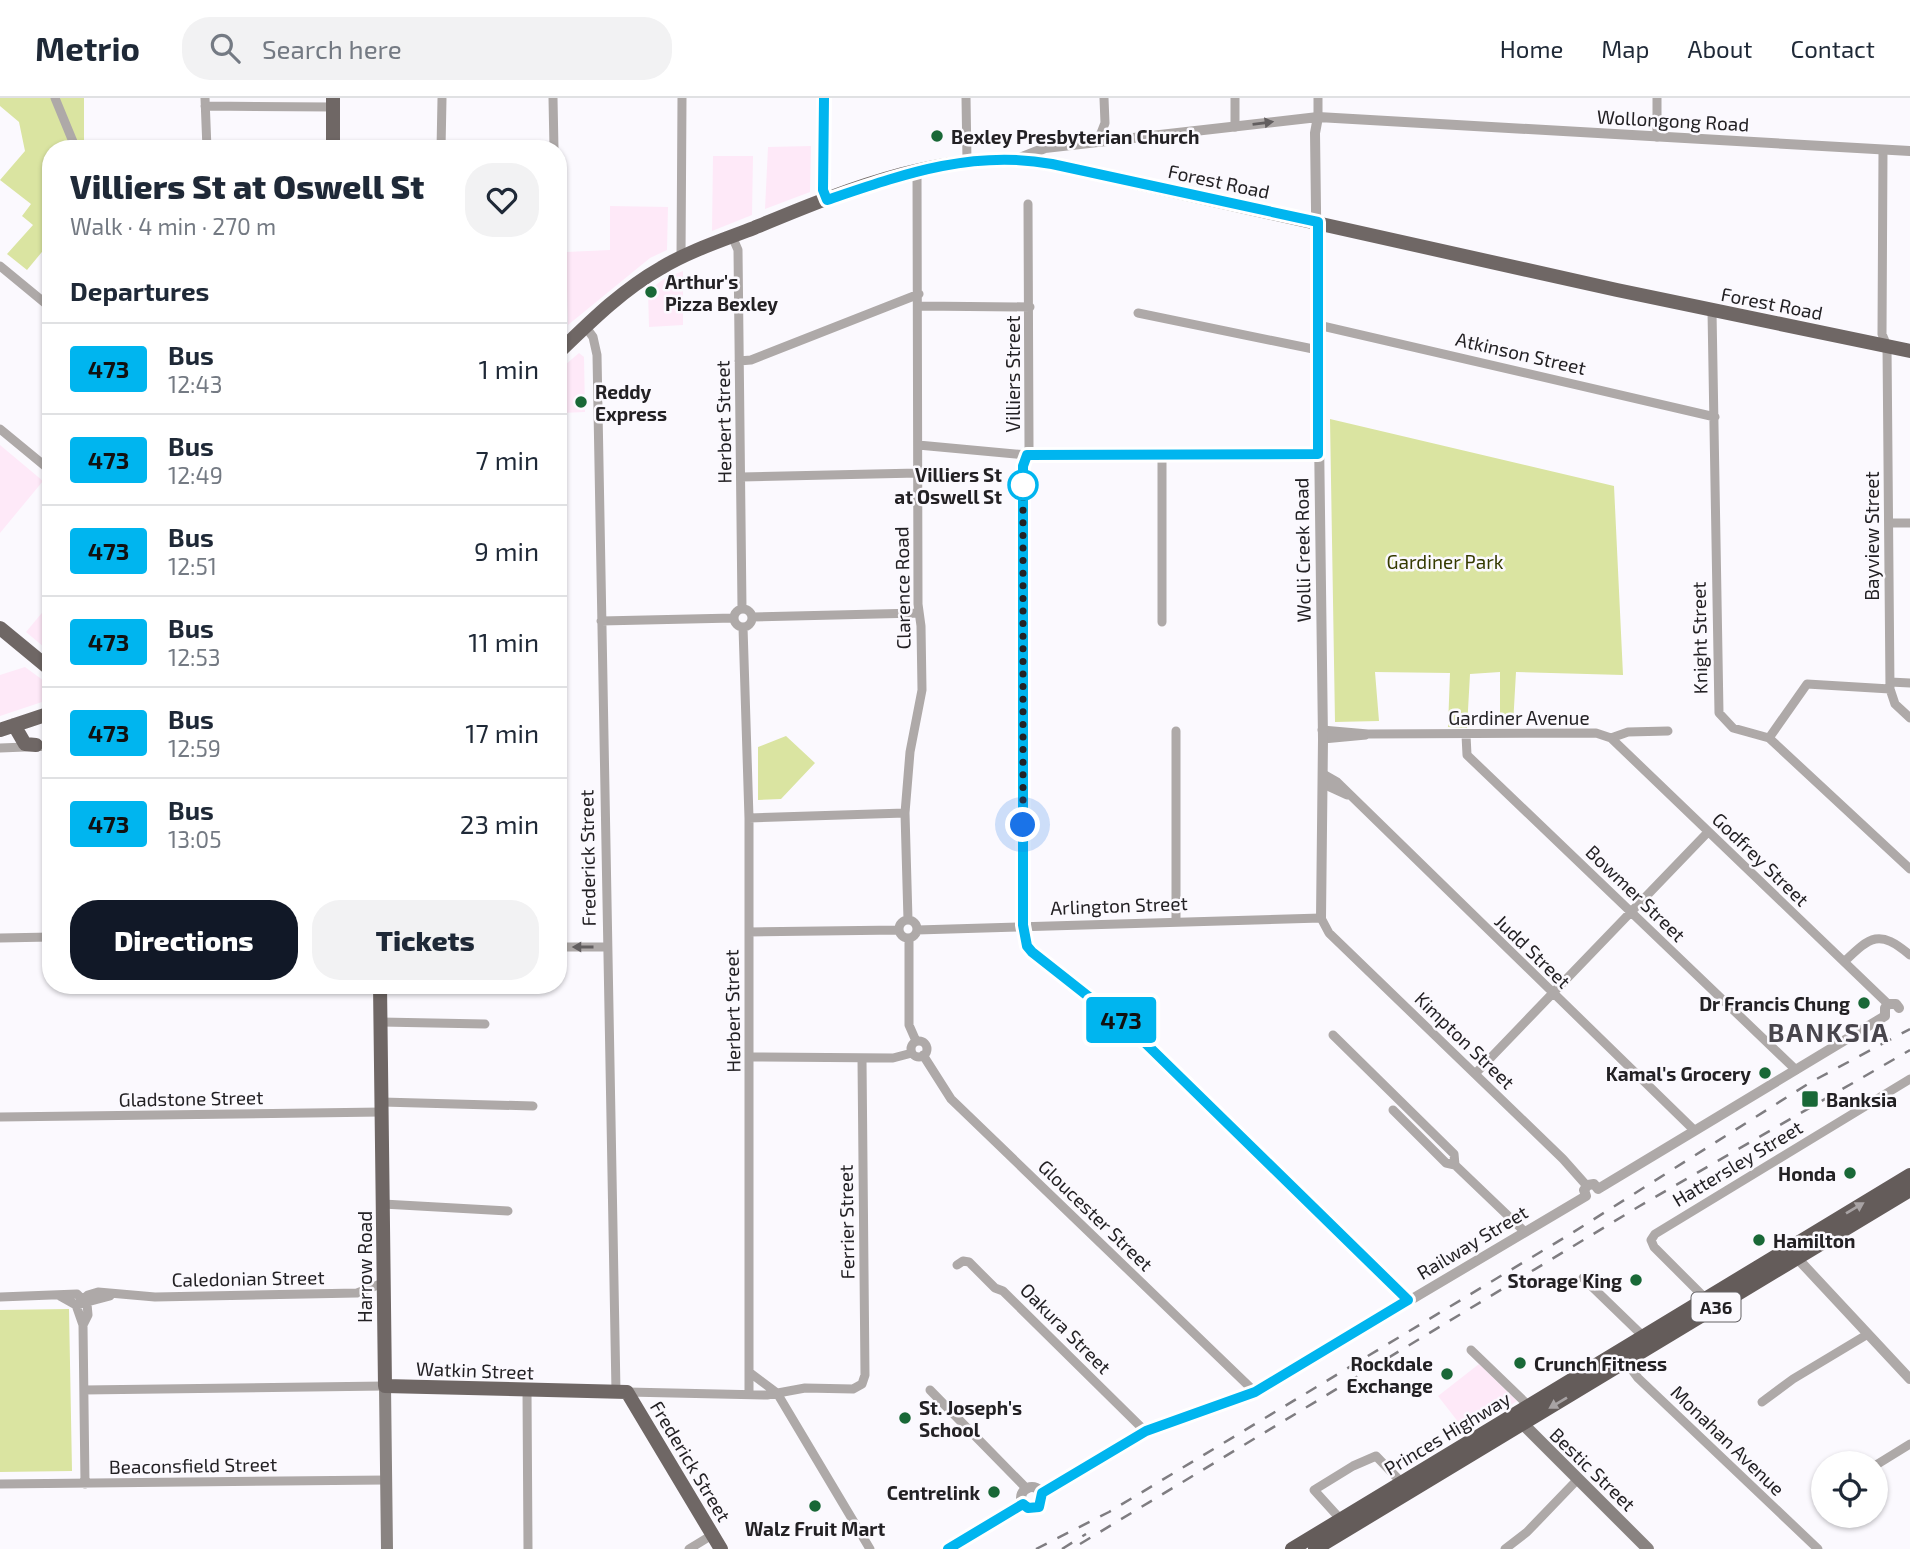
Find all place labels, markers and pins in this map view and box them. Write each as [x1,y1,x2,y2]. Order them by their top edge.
place label: Bexley Presbyterian Church [951,125,1199,149]
marker: Bexley Presbyterian Church [929,128,945,144]
place label: Arthur's Pizza Bexley [665,270,778,316]
marker: Arthur's Pizza Bexley [643,284,659,300]
place label: Reddy Express [595,380,667,425]
marker: Reddy Express [573,394,589,410]
place label: Villiers St at Oswell St [894,463,1002,508]
marker: Villiers St at Oswell St [1008,470,1038,500]
place label: Dr Francis Chung [1699,992,1850,1015]
marker: Dr Francis Chung [1856,995,1872,1011]
place label: Kamal's Grocery [1606,1062,1751,1086]
marker: Kamal's Grocery [1757,1065,1773,1081]
place label: Banksia [1826,1088,1897,1111]
marker: Banksia [1800,1089,1820,1109]
place label: Honda [1778,1162,1836,1185]
marker: Honda [1842,1165,1858,1181]
place label: Hamilton [1773,1229,1855,1252]
marker: Hamilton [1751,1232,1767,1248]
place label: Storage King [1508,1269,1622,1292]
marker: Storage King [1628,1272,1644,1288]
place label: Rockdale Exchange [1347,1352,1433,1397]
place label: Crunch Fitness [1534,1352,1667,1375]
marker: Crunch Fitness [1512,1355,1528,1371]
marker: Rockdale Exchange [1439,1366,1455,1382]
place label: St. Joseph's School [919,1396,1022,1441]
marker: St. Joseph's School [897,1410,913,1426]
place label: Centrelink [887,1481,980,1504]
marker: Centrelink [986,1484,1002,1500]
marker: Walz Fruit Mart [807,1498,823,1514]
place label: Walz Fruit Mart [745,1517,885,1540]

